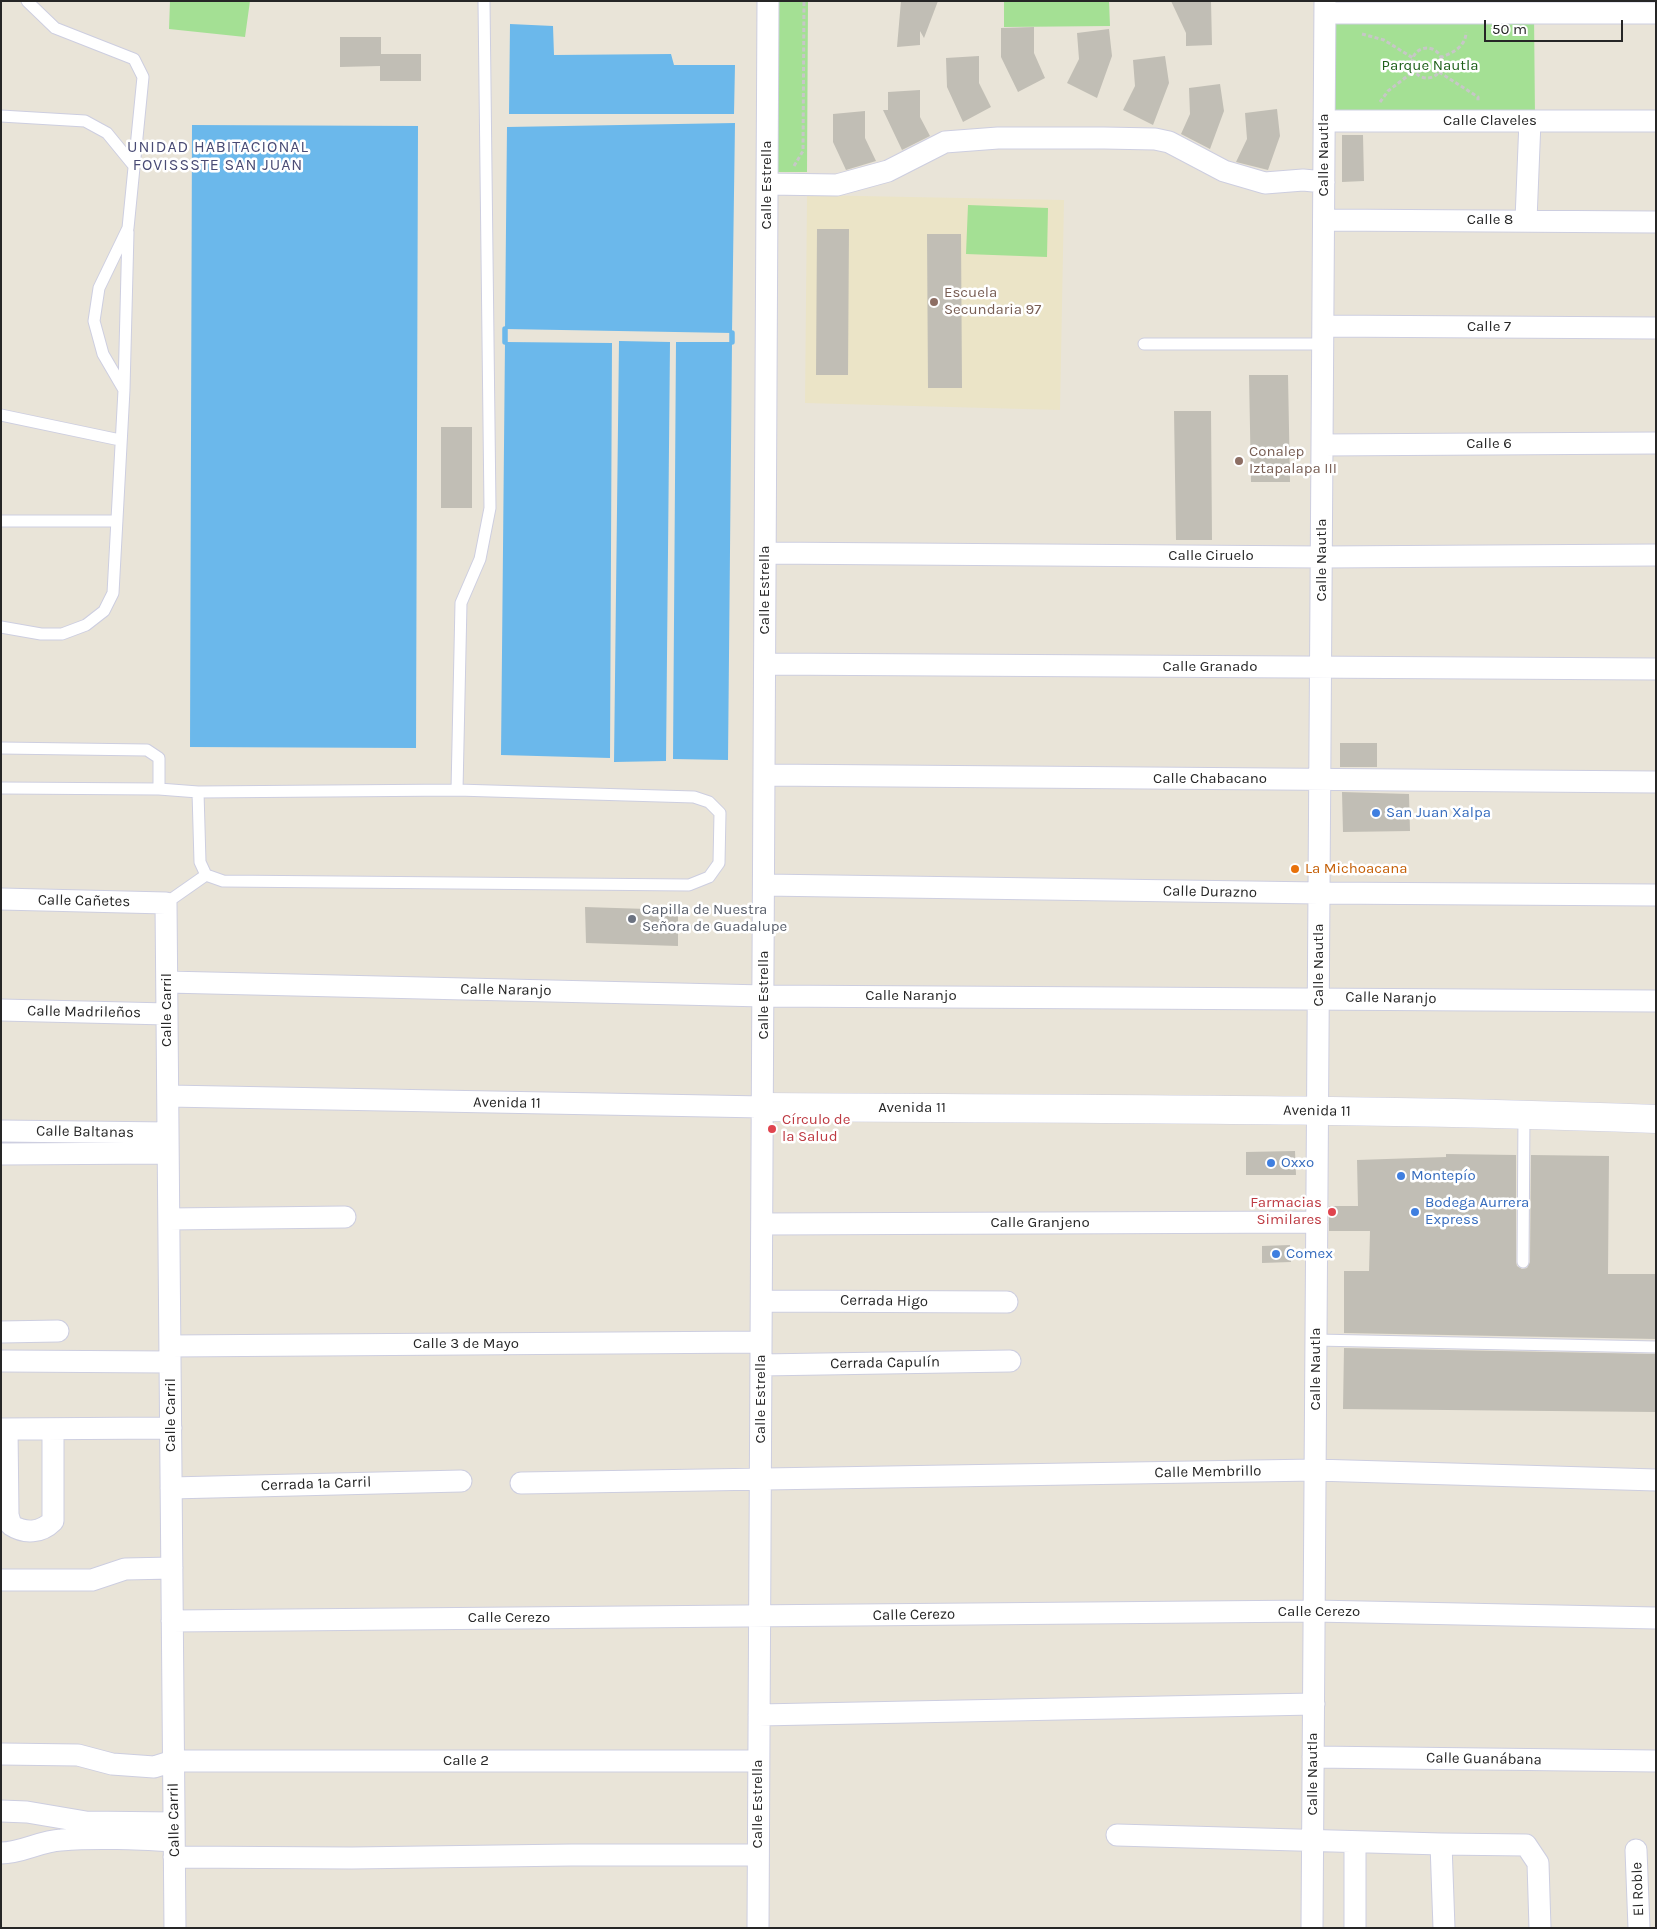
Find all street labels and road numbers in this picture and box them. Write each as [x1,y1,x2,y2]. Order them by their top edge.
street label: Calle Claveles [1443,112,1537,130]
street label: Calle Nautla [1315,114,1333,196]
street label: Calle Estrella [758,141,776,229]
street label: Calle 8 [1467,211,1513,229]
street label: Calle 7 [1467,318,1511,336]
street label: Calle 6 [1466,435,1512,453]
street label: Calle Nautla [1313,519,1331,601]
street label: Calle Estrella [756,546,774,634]
street label: Calle Ciruelo [1168,547,1254,565]
street label: Calle Granado [1163,658,1257,676]
street label: Calle Chabacano [1153,770,1267,788]
street label: Calle Durazno [1163,882,1257,902]
street label: Calle Cañetes [38,891,130,911]
street label: Calle Nautla [1310,924,1328,1006]
street label: Calle Estrella [755,951,773,1039]
street label: Calle Carril [158,973,176,1047]
street label: Calle Naranjo [460,980,552,1000]
street label: Calle Naranjo [865,987,957,1005]
street label: Calle Naranjo [1345,988,1437,1008]
street label: Calle Madrileños [27,1002,141,1022]
street label: Avenida 11 [473,1093,541,1113]
street label: Avenida 11 [878,1099,946,1117]
street label: Avenida 11 [1283,1101,1351,1121]
street label: Calle Baltanas [36,1122,134,1142]
street label: Calle Granjeno [990,1214,1090,1232]
street label: Cerrada Higo [840,1291,928,1311]
street label: Calle Nautla [1307,1328,1325,1410]
street label: Calle 3 de Mayo [413,1335,519,1353]
street label: Cerrada Capulín [830,1353,940,1373]
street label: Calle Estrella [752,1355,770,1443]
street label: Calle Carril [162,1378,180,1452]
street label: Calle Membrillo [1154,1462,1262,1482]
street label: Cerrada 1ª Carril [260,1473,372,1495]
street label: Calle Cerezo [1278,1603,1360,1621]
street label: Calle Cerezo [873,1605,955,1625]
street label: Calle Cerezo [468,1609,550,1627]
street label: Calle Nautla [1304,1733,1322,1815]
street label: Calle Guanábana [1426,1749,1542,1769]
street label: Calle 2 [443,1752,489,1770]
street label: Calle Estrella [749,1760,767,1848]
street label: Calle Carril [164,1783,184,1857]
street label: El Roble [1628,1862,1648,1916]

